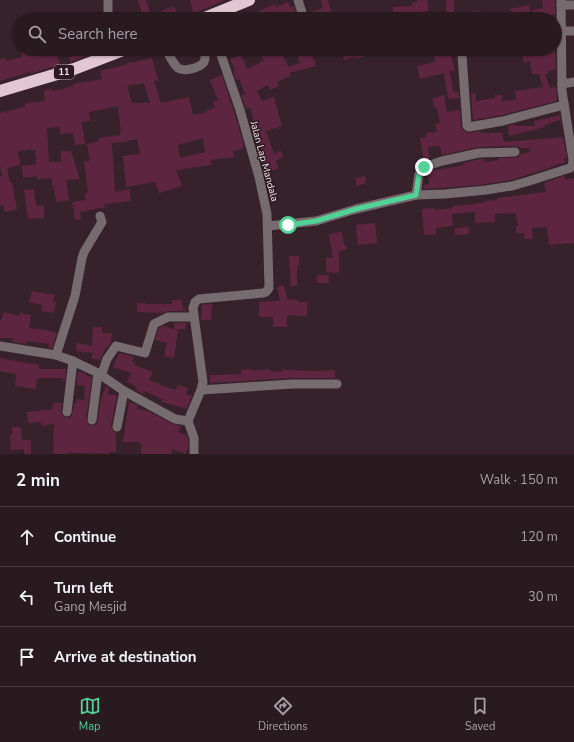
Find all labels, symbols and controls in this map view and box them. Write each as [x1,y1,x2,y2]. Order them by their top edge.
search box [12,12,562,56]
icon: search [26,23,48,45]
text: Search here [58,24,138,44]
road number: 11 [54,65,74,79]
street label: Jalan Lap Mandala [246,118,282,203]
route end [415,158,433,176]
route start [279,216,297,234]
text: 2 min [16,469,60,492]
text: Walk · 150 m [480,471,558,489]
icon: ahead [16,526,38,548]
text: Continue [54,527,116,547]
text: 120 m [520,528,558,546]
text: Turn left [54,578,113,598]
icon: left [16,586,38,608]
text: 30 m [528,588,558,606]
text: Gang Mesjid [54,598,127,616]
icon: arrive [16,646,38,668]
text: Arrive at destination [54,647,197,667]
tab: Map [79,695,101,734]
tab: Directions [258,695,308,734]
tab: Saved [465,695,495,734]

